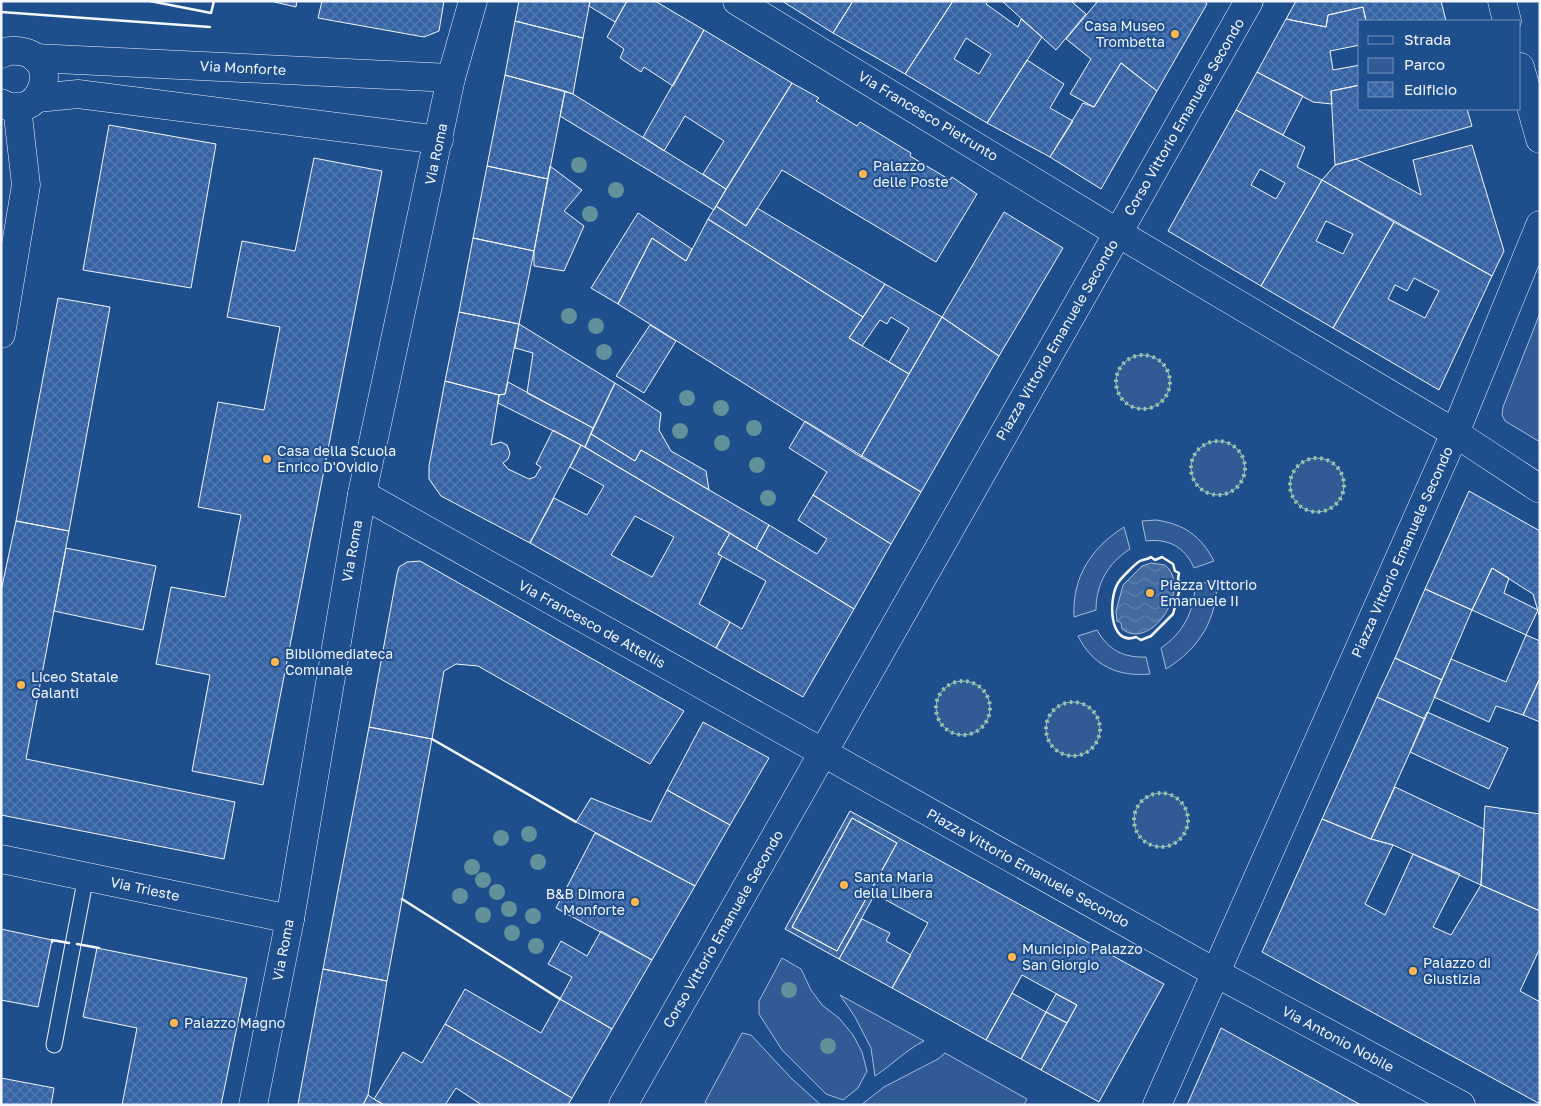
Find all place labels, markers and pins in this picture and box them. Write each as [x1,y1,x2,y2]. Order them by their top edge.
place label: Casa Museo Trombetta [1084,17,1165,50]
marker: Casa Museo Trombetta [1169,28,1181,40]
place label: Palazzo delle Poste [873,157,949,190]
marker: Palazzo delle Poste [857,168,869,180]
place label: Casa della Scuola Enrico D'Ovidio [277,442,396,475]
marker: Casa della Scuola Enrico D'Ovidio [261,453,273,465]
place label: Piazza Vittorio Emanuele II [1160,576,1257,609]
marker: Piazza Vittorio Emanuele II [1144,587,1156,599]
place label: Bibliomediateca Comunale [285,645,393,678]
marker: Bibliomediateca Comunale [269,656,281,668]
place label: Liceo Statale Galanti [31,668,118,701]
marker: Liceo Statale Galanti [15,679,27,691]
place label: Santa Maria della Libera [854,868,933,901]
marker: Santa Maria della Libera [838,879,850,891]
place label: B&B Dimora Monforte [546,885,625,918]
marker: B&B Dimora Monforte [629,896,641,908]
place label: Municipio Palazzo San Giorgio [1022,940,1143,973]
marker: Municipio Palazzo San Giorgio [1006,951,1018,963]
place label: Palazzo di Giustizia [1423,954,1491,987]
marker: Palazzo di Giustizia [1407,965,1419,977]
place label: Palazzo Magno [184,1014,285,1031]
marker: Palazzo Magno [168,1017,180,1029]

